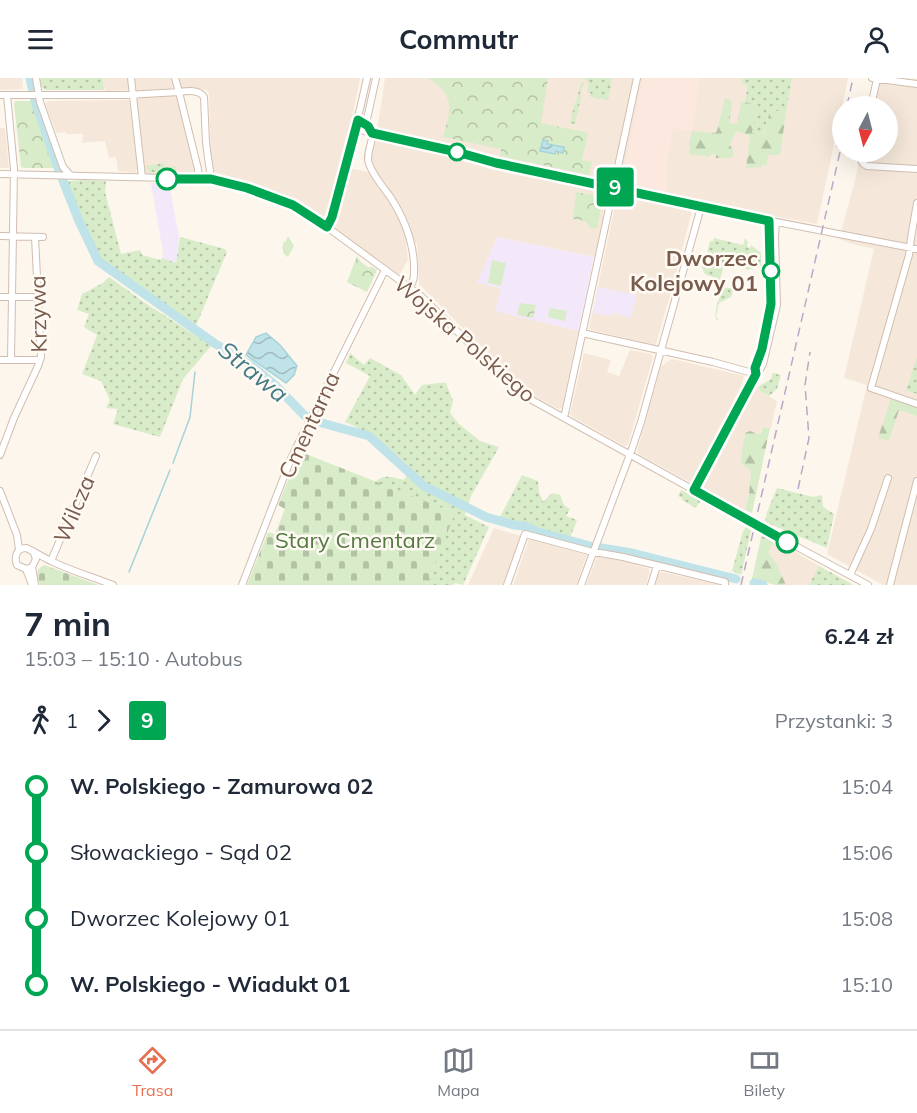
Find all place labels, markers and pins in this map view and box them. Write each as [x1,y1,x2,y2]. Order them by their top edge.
unlabelled marker [448,143,466,161]
unlabelled marker [156,168,178,190]
place label: Dworzec Kolejowy 01 [630,244,758,297]
marker: Dworzec Kolejowy 01 [762,262,780,280]
unlabelled marker [776,531,798,553]

